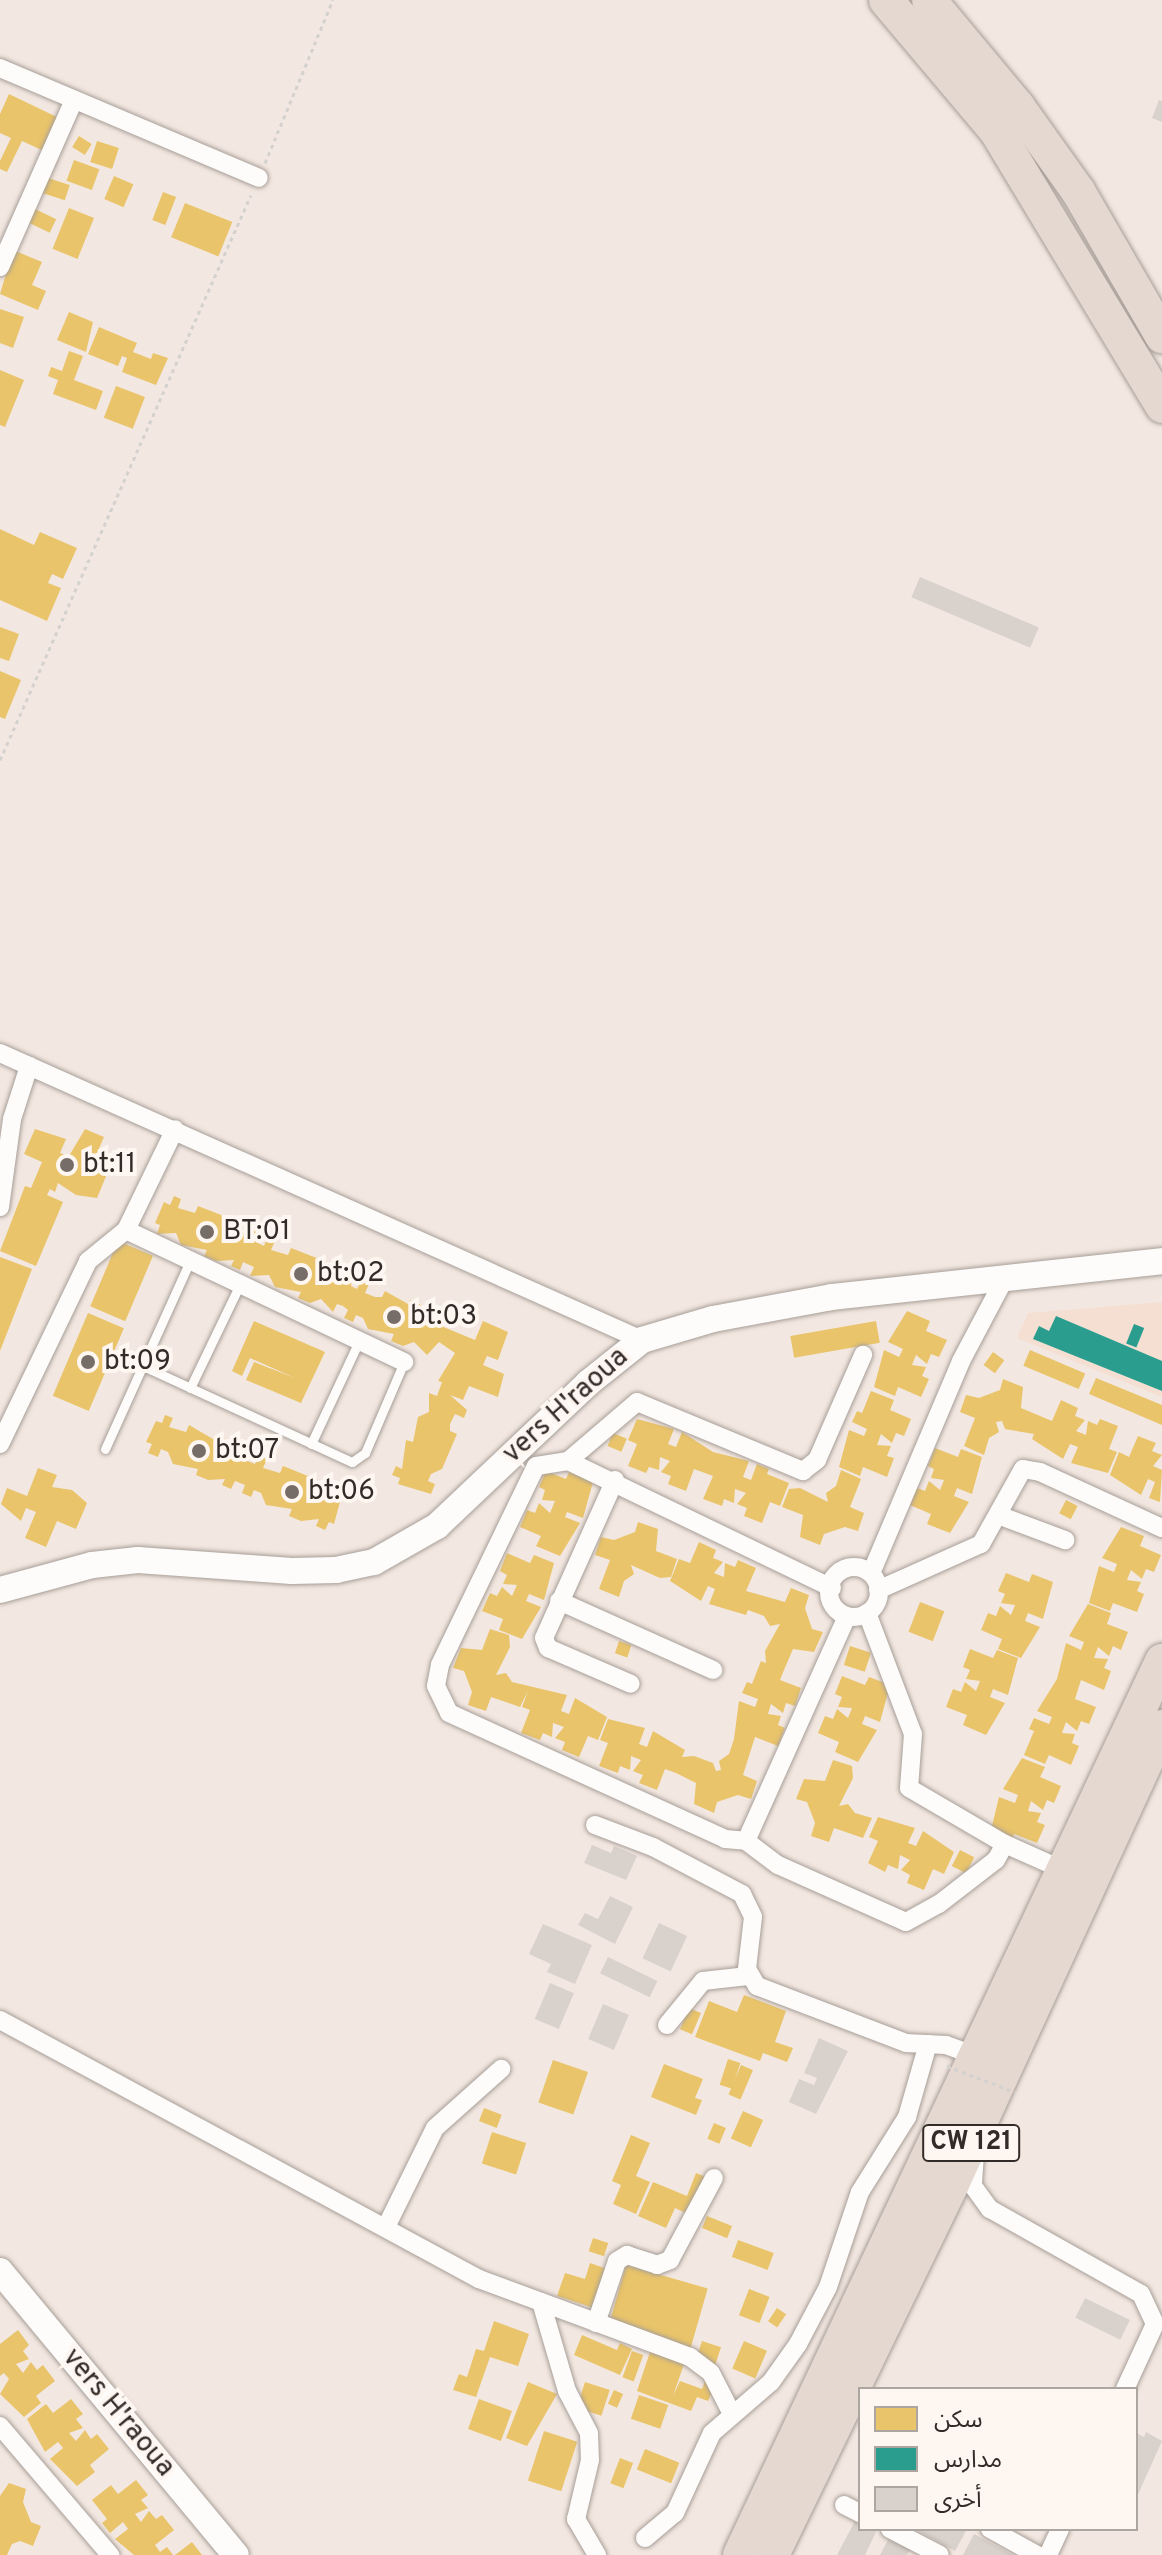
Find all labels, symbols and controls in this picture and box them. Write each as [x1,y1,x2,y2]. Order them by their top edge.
place label: bt:11 [83,1148,136,1182]
marker: bt:11 [58,1156,76,1174]
place label: BT:01 [223,1215,291,1249]
marker: BT:01 [198,1223,216,1241]
place label: bt:02 [317,1257,384,1291]
marker: bt:02 [292,1265,310,1283]
place label: bt:03 [410,1300,477,1334]
marker: bt:03 [385,1308,403,1326]
street label: vers H'raoua [496,1341,636,1471]
place label: bt:09 [104,1345,171,1379]
marker: bt:09 [79,1353,97,1371]
place label: bt:07 [215,1434,279,1468]
marker: bt:07 [190,1442,208,1460]
place label: bt:06 [308,1475,375,1509]
marker: bt:06 [283,1483,301,1501]
road number: CW 121 [921,2121,1021,2165]
street label: vers H'raoua [55,2342,181,2484]
legend [858,2387,1138,2531]
text: سكن [934,2406,983,2436]
text: مدارس [934,2446,1002,2476]
text: أخرى [934,2486,982,2516]

